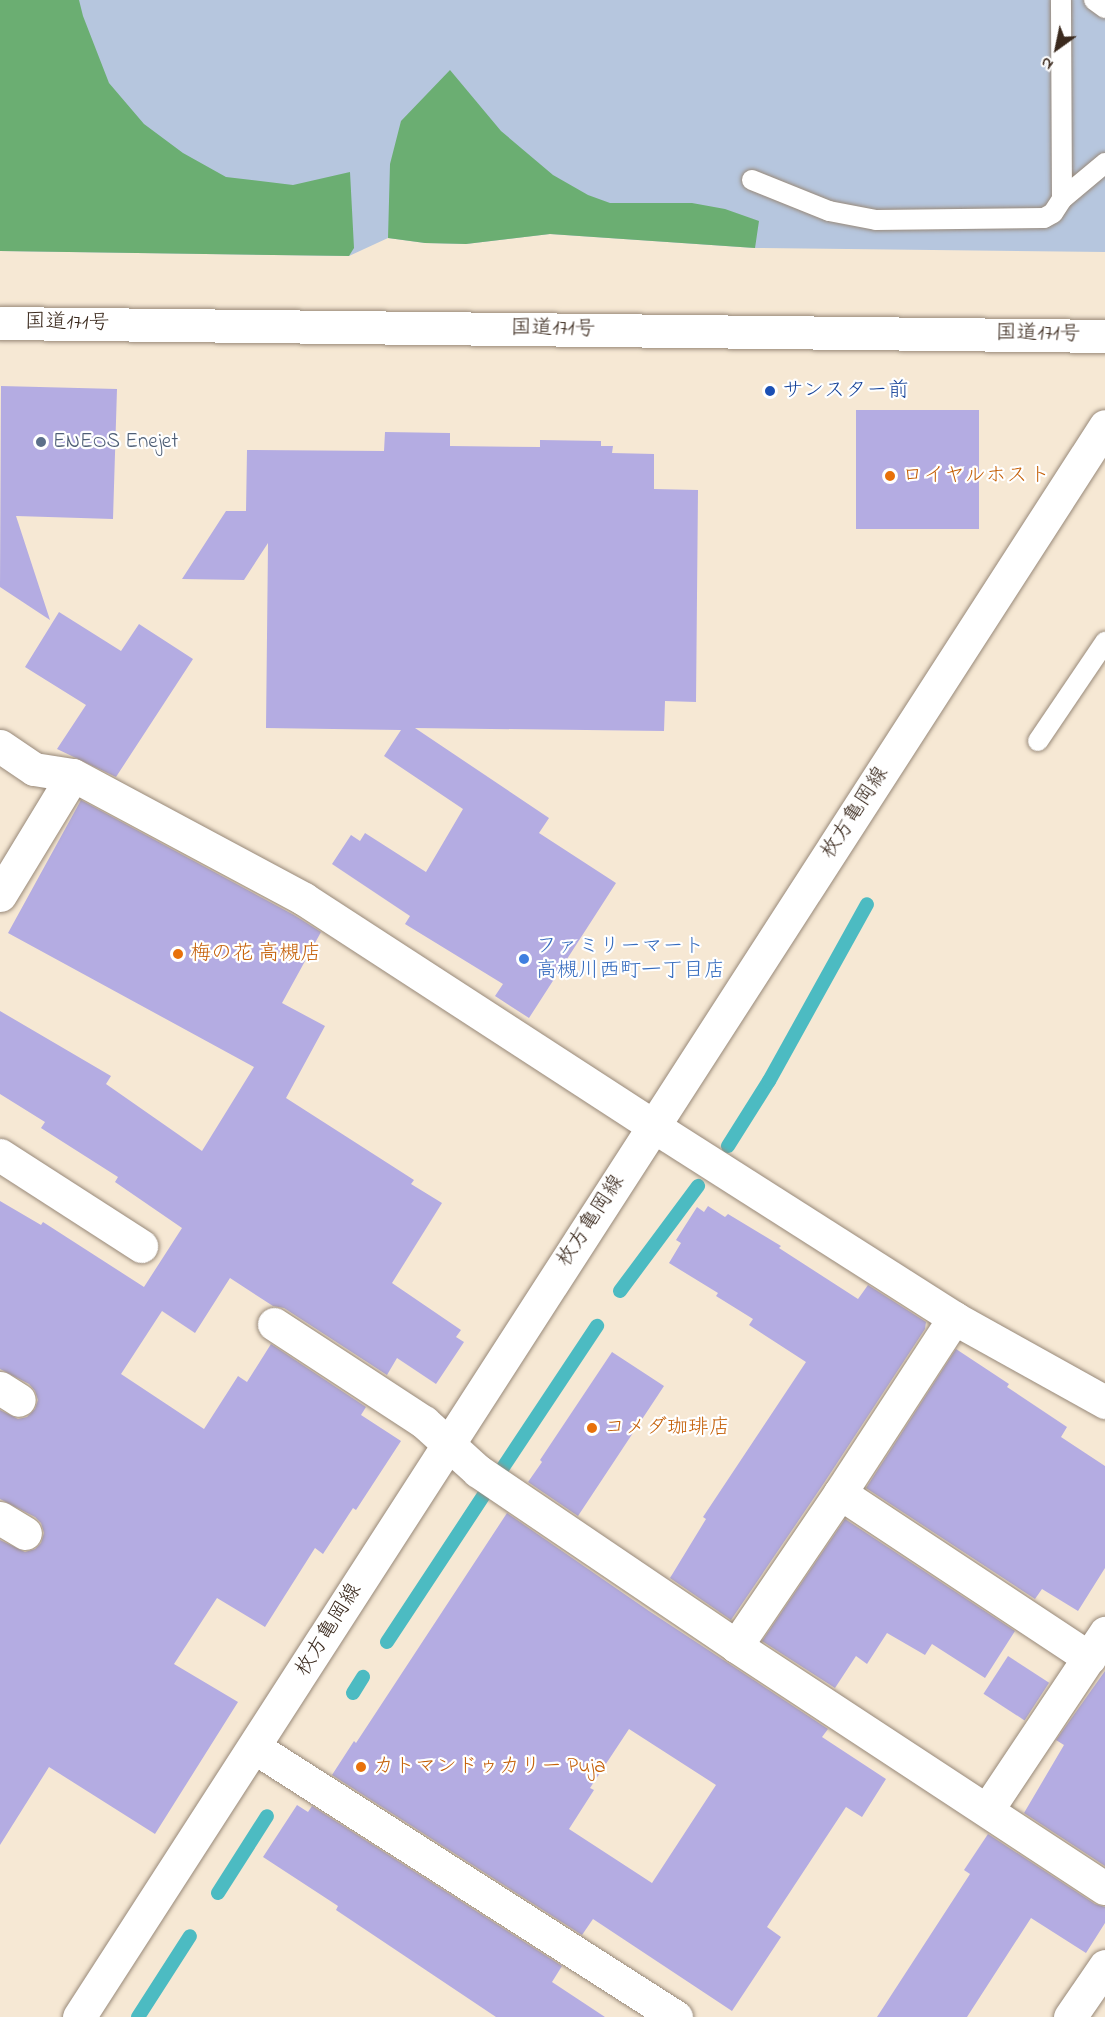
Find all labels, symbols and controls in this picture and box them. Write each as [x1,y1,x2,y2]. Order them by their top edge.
north arrow [1027,18,1087,78]
text: N [1036,50,1058,76]
street label: 国道171号 [24,310,110,336]
street label: 国道171号 [510,316,596,342]
street label: 国道171号 [995,321,1081,347]
place label: サンスター前 [782,378,908,404]
marker: サンスター前 [763,384,777,398]
place label: ENEOS Enejet [53,429,178,455]
marker: ENEOS Enejet [34,435,48,449]
place label: ロイヤルホスト [902,463,1049,489]
marker: ロイヤルホスト [883,469,897,483]
street label: 枚方亀岡線 [816,762,894,864]
place label: ファミリーマート 高槻川西町一丁目店 [536,934,725,984]
place label: 梅の花 高槻店 [190,941,321,967]
marker: 梅の花 高槻店 [171,947,185,961]
marker: ファミリーマート 高槻川西町一丁目店 [517,952,531,966]
street label: 枚方亀岡線 [552,1170,630,1272]
place label: コメダ珈琲店 [604,1415,730,1441]
marker: コメダ珈琲店 [585,1421,599,1435]
street label: 枚方亀岡線 [290,1579,368,1681]
place label: カトマンドゥカリー Puja [373,1754,606,1780]
marker: カトマンドゥカリー Puja [354,1760,368,1774]

